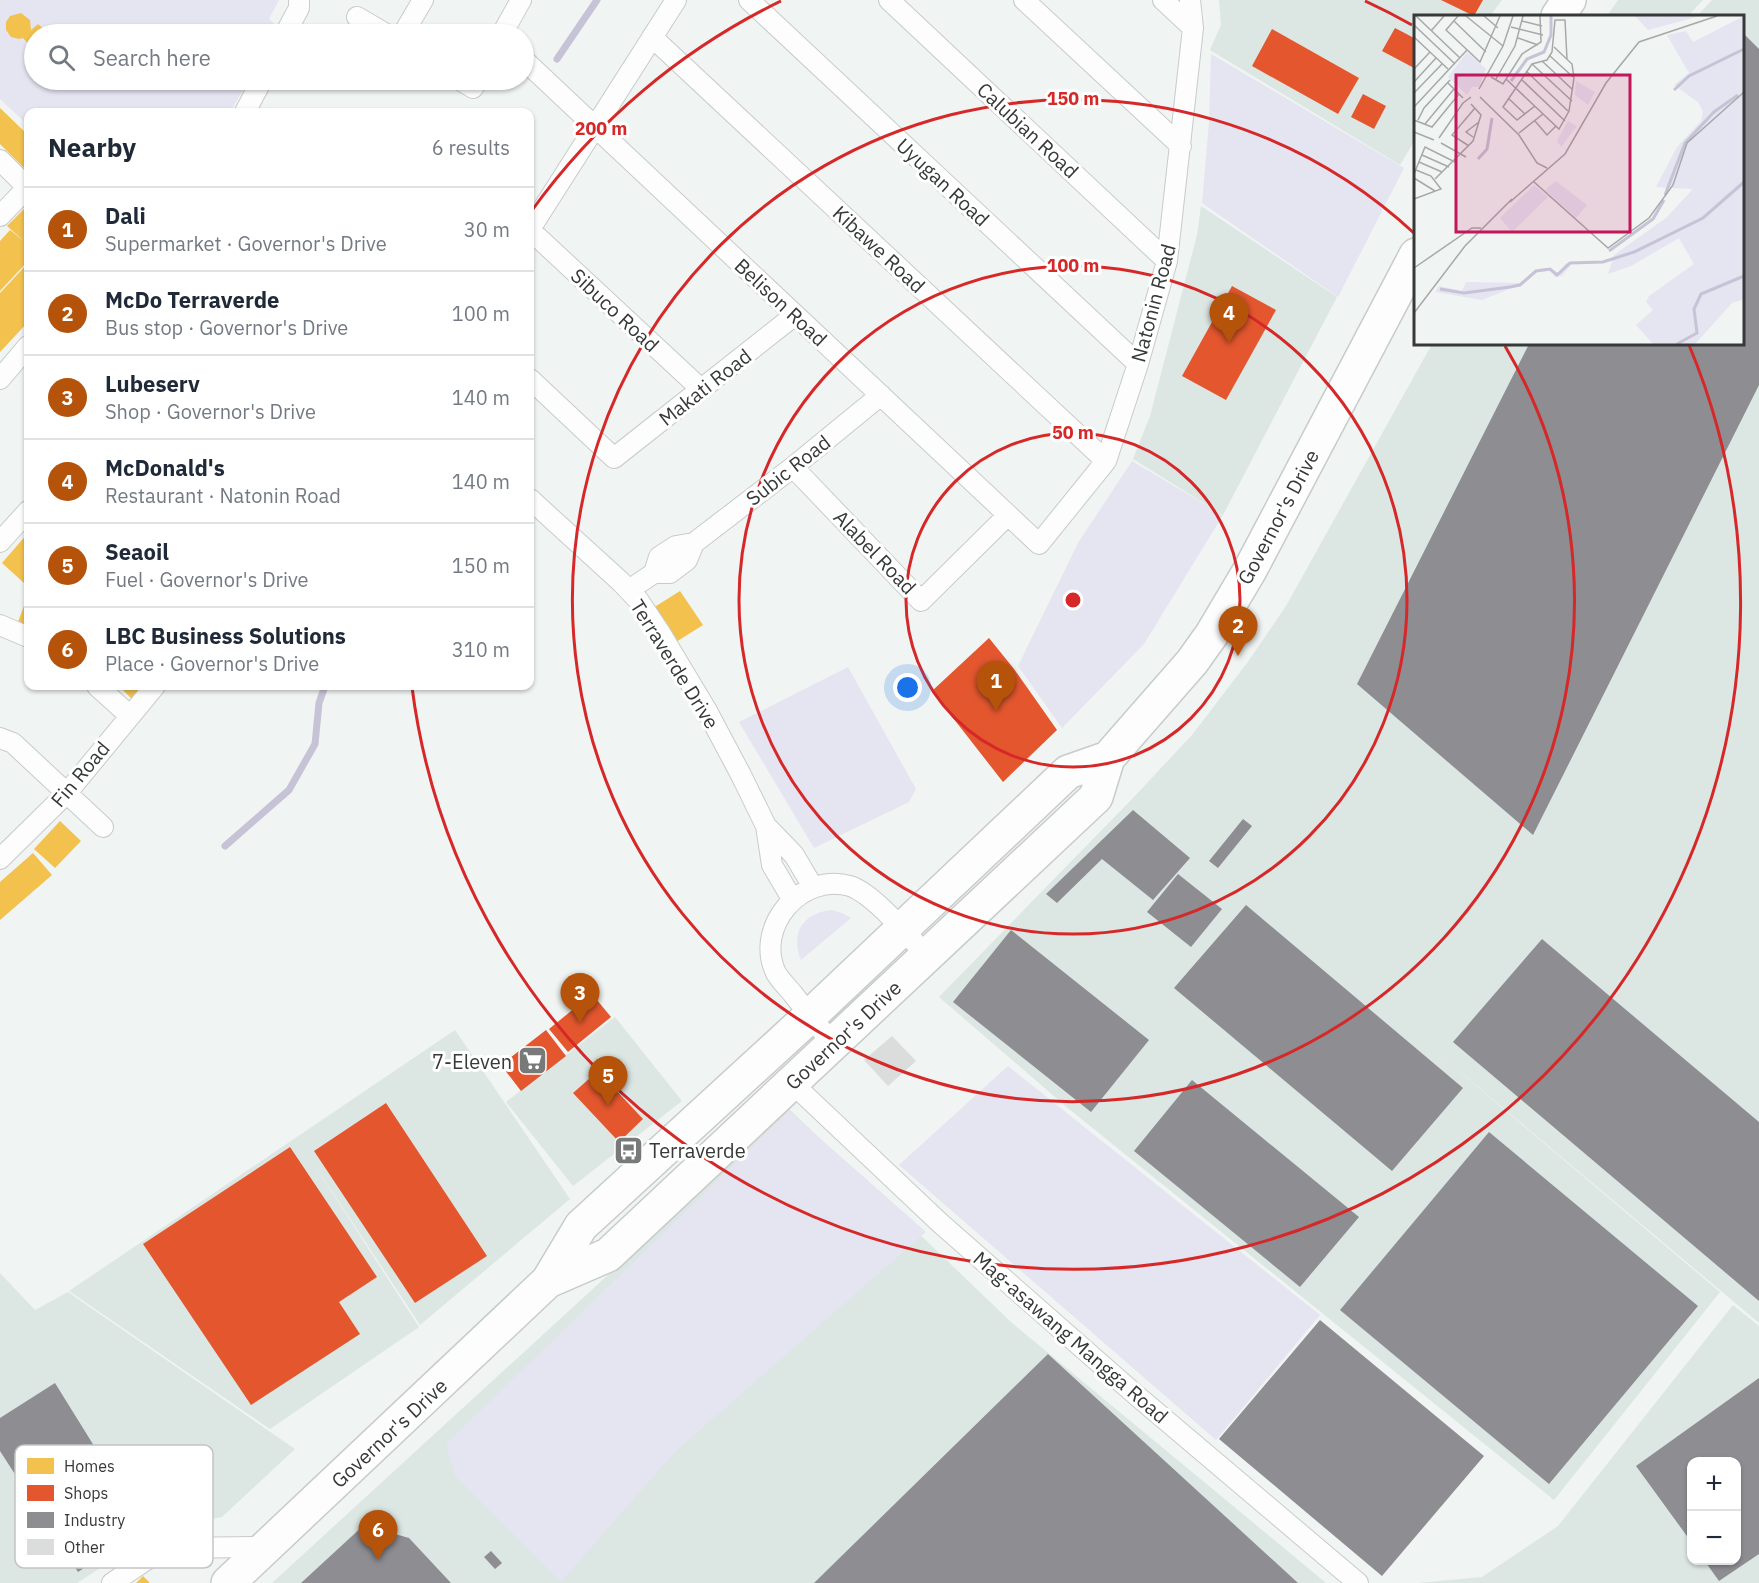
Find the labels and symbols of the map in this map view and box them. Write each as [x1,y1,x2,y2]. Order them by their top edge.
inset map [1414,15,1744,345]
street label: Calubian Road [972,76,1084,184]
text: 150 m [1047,87,1099,110]
text: 200 m [575,117,627,140]
street label: Uyugan Road [891,132,995,232]
street label: Kibawe Road [827,199,931,299]
street label: Natonin Road [1124,241,1182,365]
street label: Belison Road [729,252,833,352]
text: 100 m [1047,254,1099,277]
street label: Sibuco Road [565,262,665,358]
pin: 4 [1210,294,1248,343]
street label: Makati Road [653,342,757,432]
text: 50 m [1052,421,1094,444]
street label: Subic Road [740,428,836,512]
street label: Governor's Drive [1231,445,1325,589]
street label: Alabel Road [828,504,922,600]
centre of rings [1063,590,1083,610]
street label: Terraverde Drive [624,594,726,734]
pin: 2 [1218,606,1258,656]
pin: 1 [976,662,1016,711]
your location [893,673,922,702]
street label: Fin Road [45,735,115,813]
pin: 3 [560,974,600,1023]
street label: Governor's Drive [779,974,907,1096]
supermarket icon: 7-Eleven [517,1045,549,1077]
place label: 7-Eleven [432,1048,512,1075]
pin: 5 [588,1056,628,1106]
bus stop icon: Terraverde [612,1134,644,1166]
place label: Terraverde [649,1137,746,1164]
street label: Mag-asawang Mangga Road [968,1245,1174,1429]
street label: Governor's Drive [325,1372,453,1494]
legend [15,1445,213,1568]
text: Homes [64,1456,115,1476]
text: Shops [64,1483,108,1503]
text: Industry [64,1510,125,1530]
pin: 6 [358,1510,398,1560]
text: Other [64,1537,105,1557]

